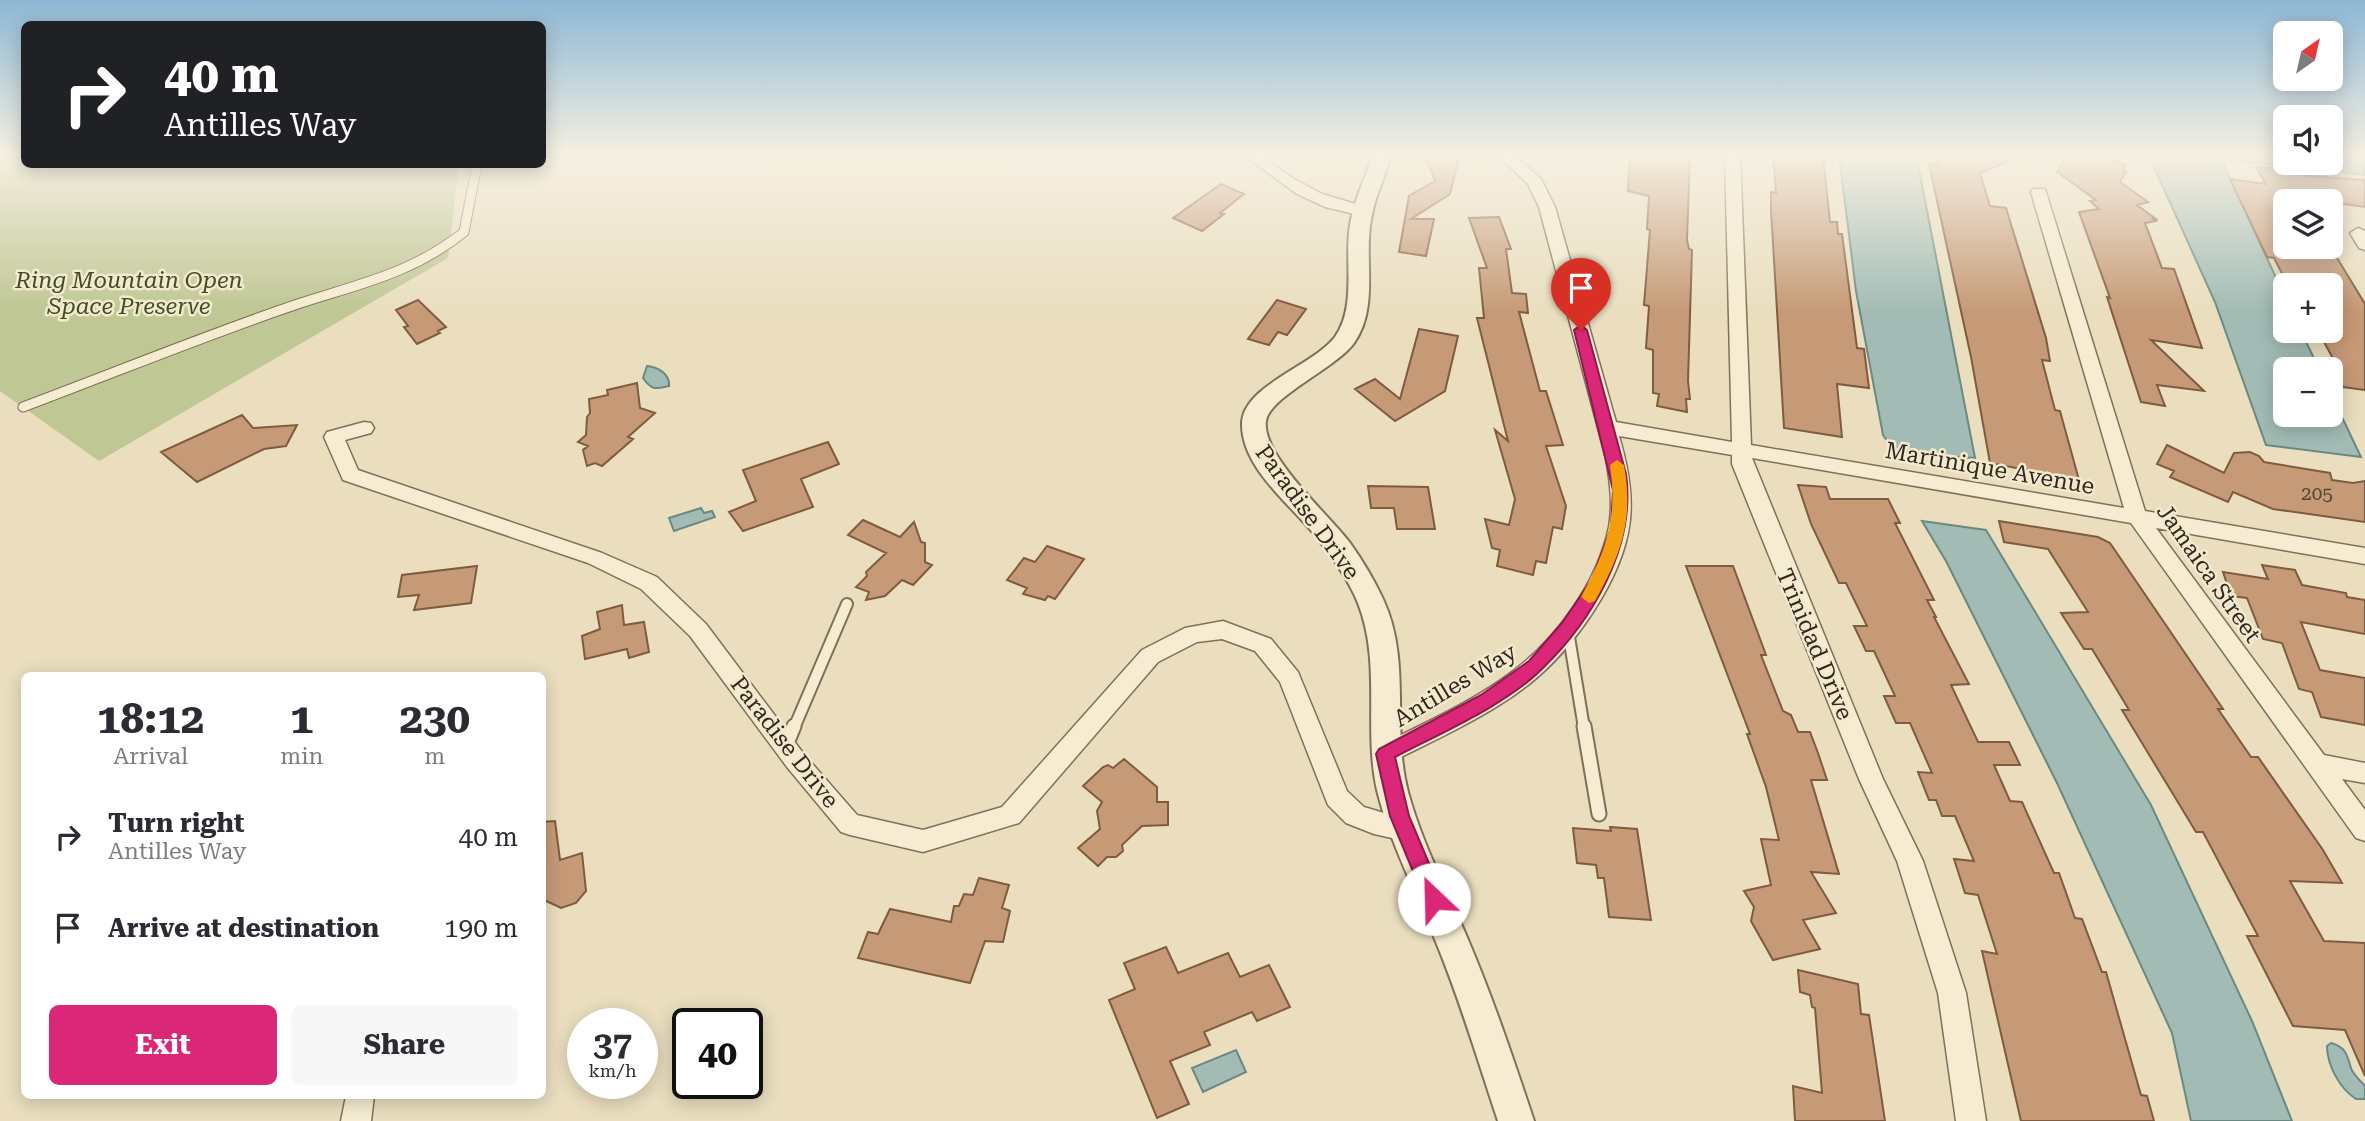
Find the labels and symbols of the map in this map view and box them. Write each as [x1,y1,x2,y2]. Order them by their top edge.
north arrow [2273,21,2343,91]
pin [1551,258,1611,330]
park label: Ring Mountain Open Space Preserve [14,267,243,320]
street label: Martinique Avenue [1883,437,2097,500]
street label: Paradise Drive [1250,440,1365,585]
house number: 205 [2301,482,2333,505]
street label: Jamaica Street [2151,499,2267,648]
street label: Trinidad Drive [1771,564,1859,724]
street label: Antilles Way [1389,638,1522,733]
street label: Paradise Drive [725,671,844,814]
position arrow [1397,862,1471,936]
speed limit sign: 40 [672,1008,763,1099]

